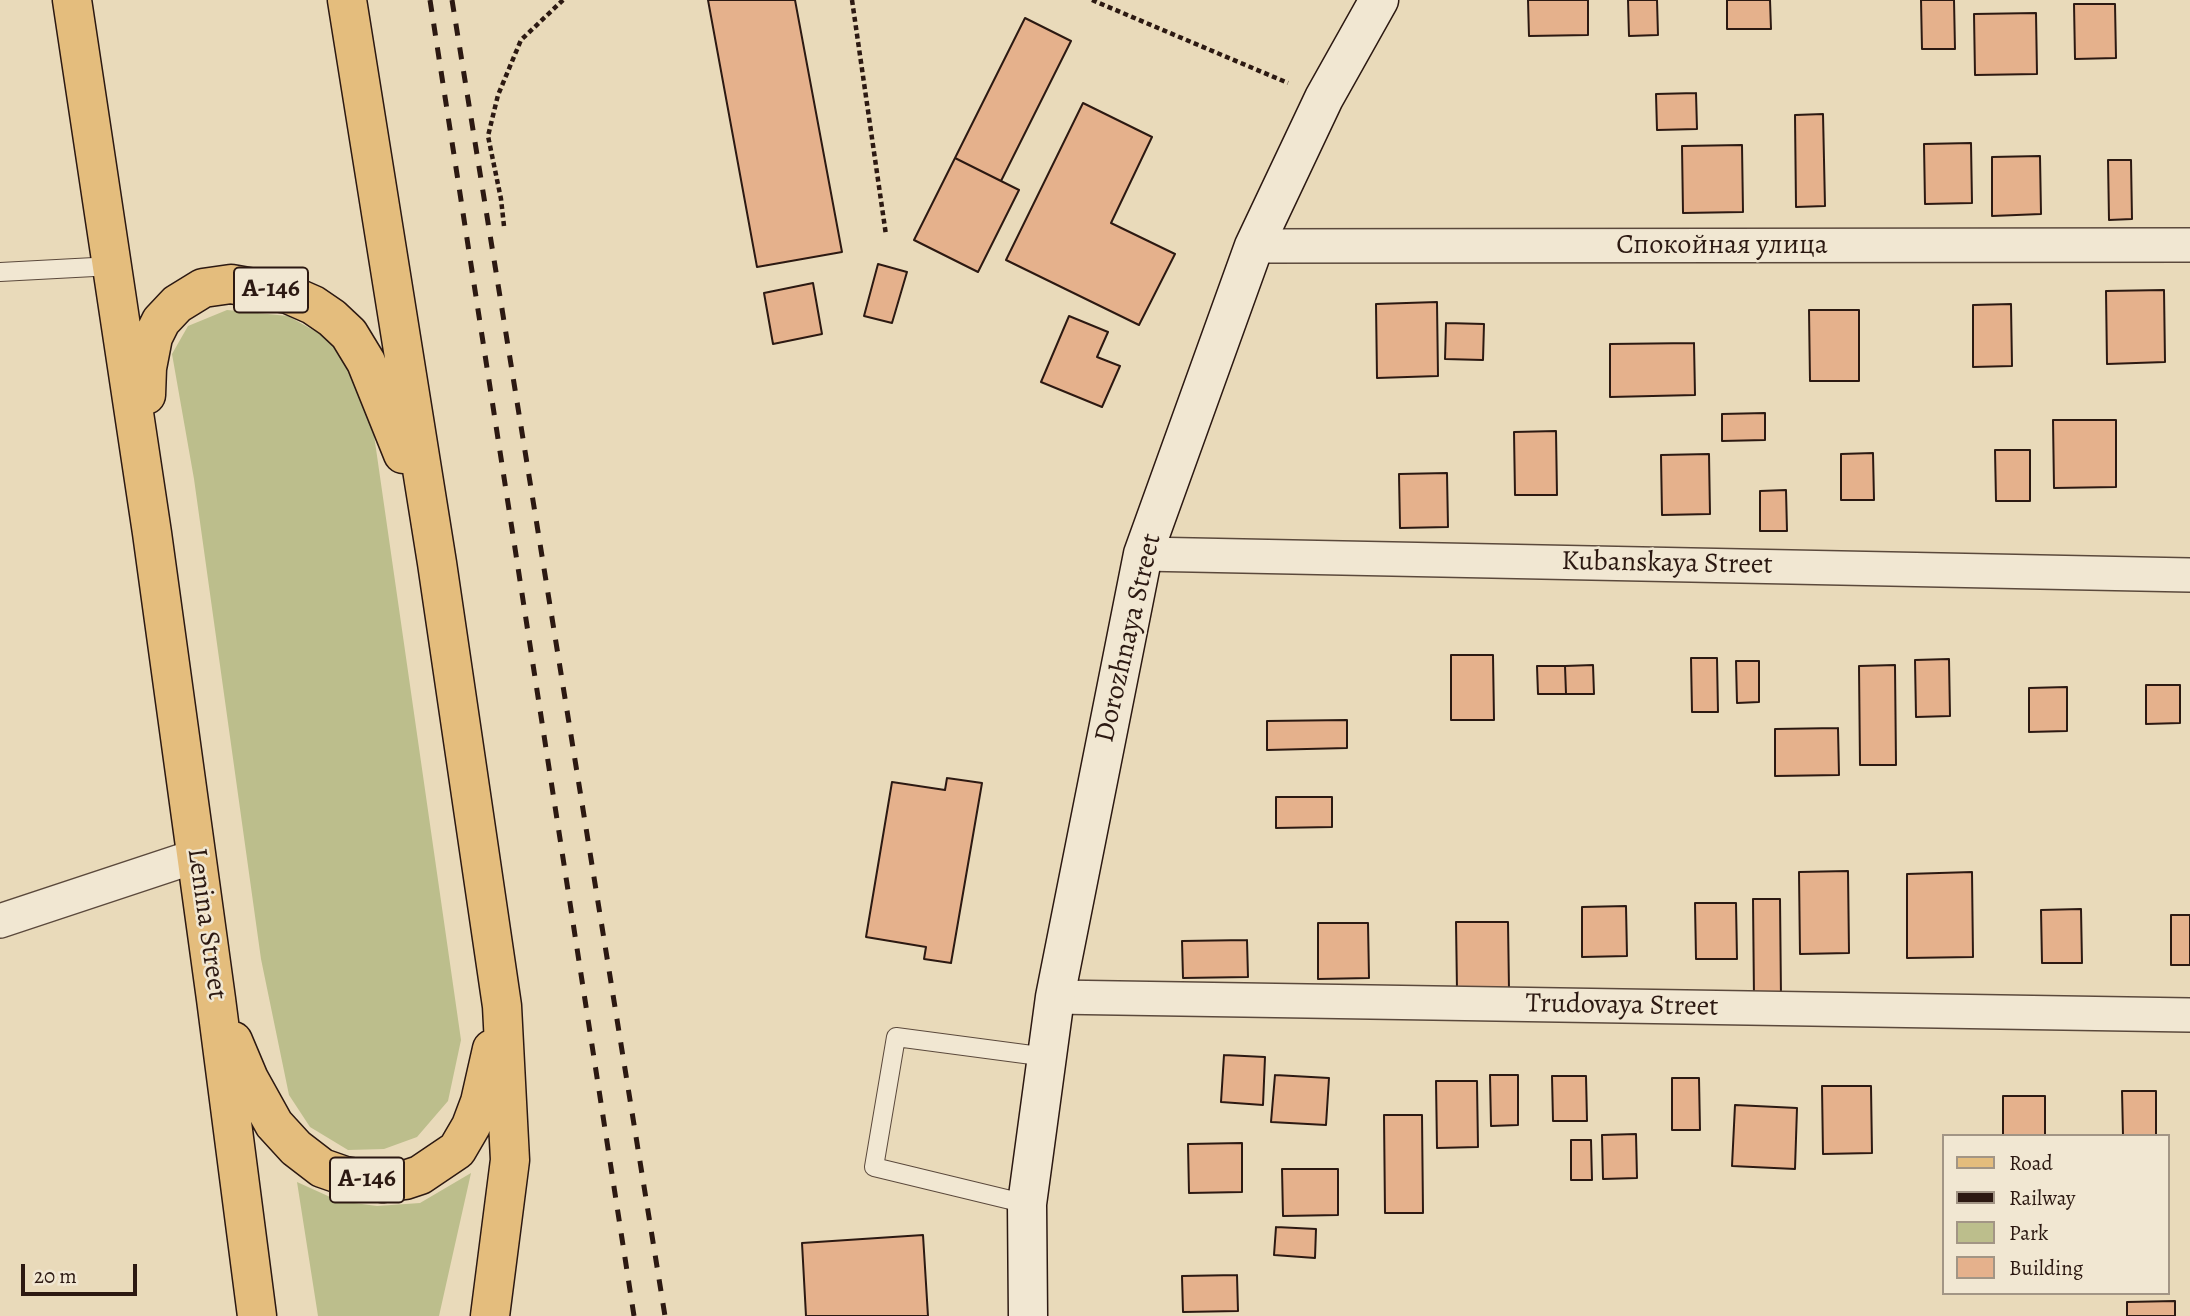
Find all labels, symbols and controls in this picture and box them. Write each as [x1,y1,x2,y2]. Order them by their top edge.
street label: Спокойная улица [1616,229,1828,263]
road number: А-146 [234,268,308,312]
street label: Dorozhnaya Street [1089,530,1169,746]
street label: Kubanskaya Street [1561,545,1773,583]
street label: Lenina Street [179,846,233,1002]
street label: Trudovaya Street [1525,988,1719,1024]
legend [1941,1134,2169,1295]
text: Road [2009,1149,2053,1177]
road number: А-146 [330,1158,404,1203]
text: Railway [2009,1184,2075,1212]
text: Park [2009,1219,2048,1247]
scale bar [24,1250,140,1294]
text: Building [2009,1254,2083,1282]
text: 20 m [34,1262,77,1290]

